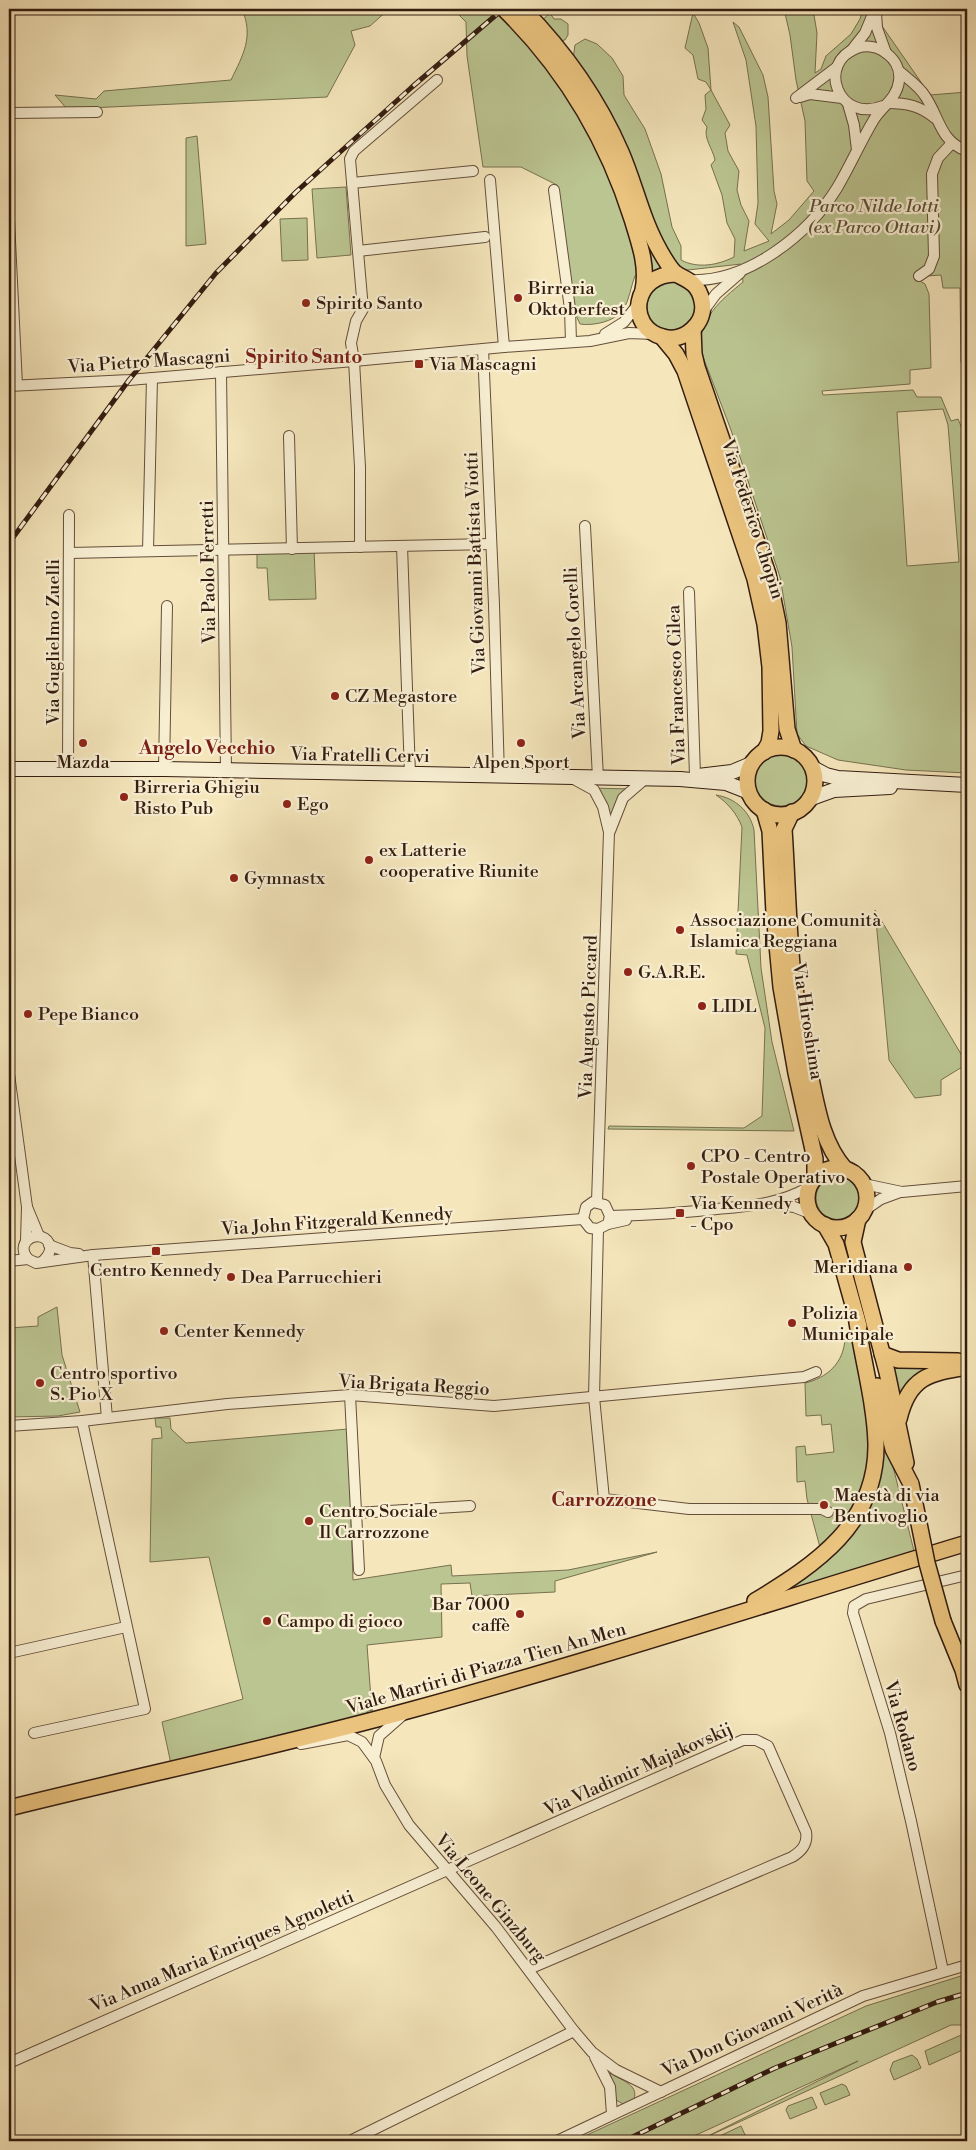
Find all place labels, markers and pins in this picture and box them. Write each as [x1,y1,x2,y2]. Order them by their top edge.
place label: Birreria Oktoberfest [527,277,626,321]
place label: Spirito Santo [316,292,423,315]
marker: Birreria Oktoberfest [512,292,524,304]
marker: Spirito Santo [300,297,312,309]
place label: Via Mascagni [428,353,537,376]
marker: Via Mascagni [413,358,425,370]
place label: CZ Megastore [345,685,457,708]
marker: CZ Megastore [329,690,341,702]
marker: Mazda [77,737,89,749]
marker: Alpen Sport [515,737,527,749]
place label: Mazda [57,751,110,774]
place label: Alpen Sport [471,751,570,774]
place label: Birreria Ghigiu Risto Pub [133,776,261,820]
marker: Birreria Ghigiu Risto Pub [118,791,130,803]
place label: Ego [297,793,329,816]
marker: Ego [281,798,293,810]
place label: ex Latterie cooperative Riunite [379,839,539,883]
marker: ex Latterie cooperative Riunite [363,854,375,866]
place label: Gymnastx [244,867,326,890]
marker: Gymnastx [228,872,240,884]
place label: Associazione Comunità Islamica Reggiana [689,909,882,953]
marker: Associazione Comunità Islamica Reggiana [674,924,686,936]
place label: G.A.R.E. [638,961,705,984]
marker: G.A.R.E. [622,966,634,978]
place label: LIDL [712,995,757,1018]
marker: LIDL [696,1000,708,1012]
place label: Pepe Bianco [38,1003,139,1026]
marker: Pepe Bianco [22,1008,34,1020]
place label: CPO - Centro Postale Operativo [701,1145,845,1189]
marker: CPO - Centro Postale Operativo [685,1160,697,1172]
place label: Via Kennedy - Cpo [689,1192,793,1236]
marker: Via Kennedy - Cpo [674,1207,686,1219]
marker: Centro Kennedy [150,1245,162,1257]
place label: Meridiana [814,1256,899,1279]
place label: Centro Kennedy [90,1259,222,1282]
marker: Meridiana [902,1261,914,1273]
place label: Dea Parrucchieri [241,1266,382,1289]
marker: Dea Parrucchieri [225,1271,237,1283]
place label: Polizia Municipale [802,1302,894,1346]
marker: Polizia Municipale [786,1317,798,1329]
place label: Center Kennedy [174,1320,305,1343]
marker: Center Kennedy [158,1325,170,1337]
place label: Centro sportivo S. Pio X [50,1362,178,1406]
marker: Centro sportivo S. Pio X [34,1377,46,1389]
place label: Maestà di via Bentivoglio [833,1484,940,1528]
marker: Maestà di via Bentivoglio [818,1499,830,1511]
place label: Centro Sociale Il Carrozzone [319,1500,438,1544]
marker: Centro Sociale Il Carrozzone [303,1515,315,1527]
place label: Bar 7000 caffè [431,1593,510,1637]
marker: Bar 7000 caffè [514,1608,526,1620]
place label: Campo di gioco [277,1610,403,1633]
marker: Campo di gioco [261,1615,273,1627]

